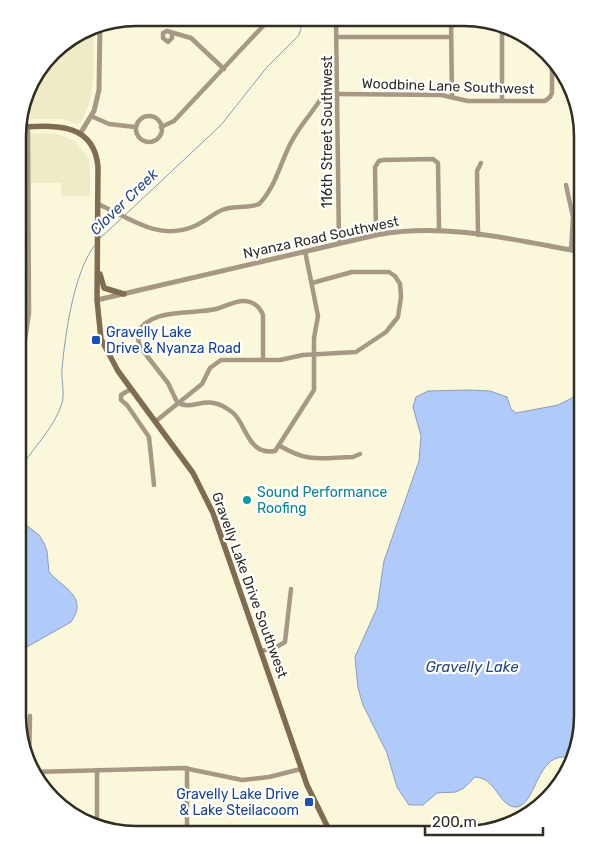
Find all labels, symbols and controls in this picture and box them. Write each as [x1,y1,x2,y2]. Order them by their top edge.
street label: 116th Street Southwest [319,55,336,208]
street label: Woodbine Lane Southwest [361,75,535,98]
water label: Clover Creek [86,165,162,239]
street label: Nyanza Road Southwest [242,213,401,262]
place label: Gravelly Lake Drive & Nyanza Road [106,324,241,357]
marker: Gravelly Lake Drive & Nyanza Road [90,334,102,346]
place label: Sound Performance Roofing [257,484,387,517]
street label: Gravelly Lake Drive Southwest [208,490,291,681]
marker: Sound Performance Roofing [241,494,253,506]
water label: Gravelly Lake [426,658,519,676]
place label: Gravelly Lake Drive & Lake Steilacoom [176,786,299,819]
marker: Gravelly Lake Drive & Lake Steilacoom [303,796,315,808]
scale bar [425,804,542,836]
text: 200 m [432,813,477,831]

